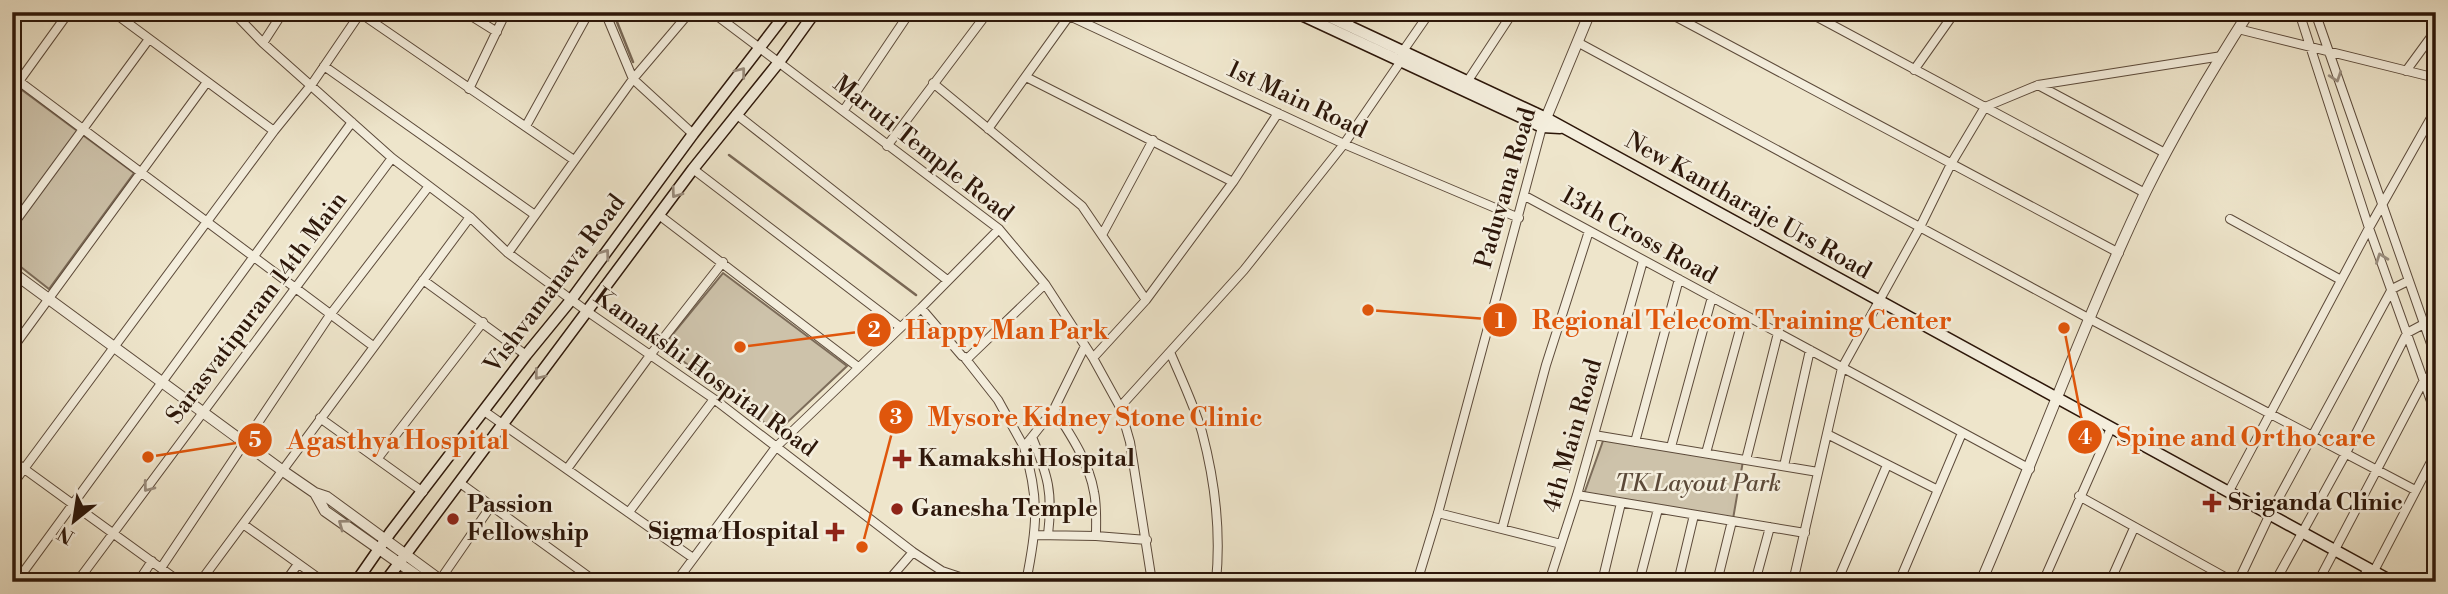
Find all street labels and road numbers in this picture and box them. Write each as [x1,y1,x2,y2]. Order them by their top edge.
street label: 1st Main Road [1222,55,1372,146]
street label: Maruti Temple Road [827,69,1020,229]
street label: Paduvana Road [1469,104,1543,272]
street label: New Kantharaje Urs Road [1620,126,1877,286]
street label: 13th Cross Road [1556,181,1722,291]
street label: Sarasvatipuram 14th Main [160,186,354,430]
street label: Vishvamanava Road [477,188,632,380]
street label: Kamakshi Hospital Road [588,282,823,464]
street label: 4th Main Road [1537,355,1609,516]

